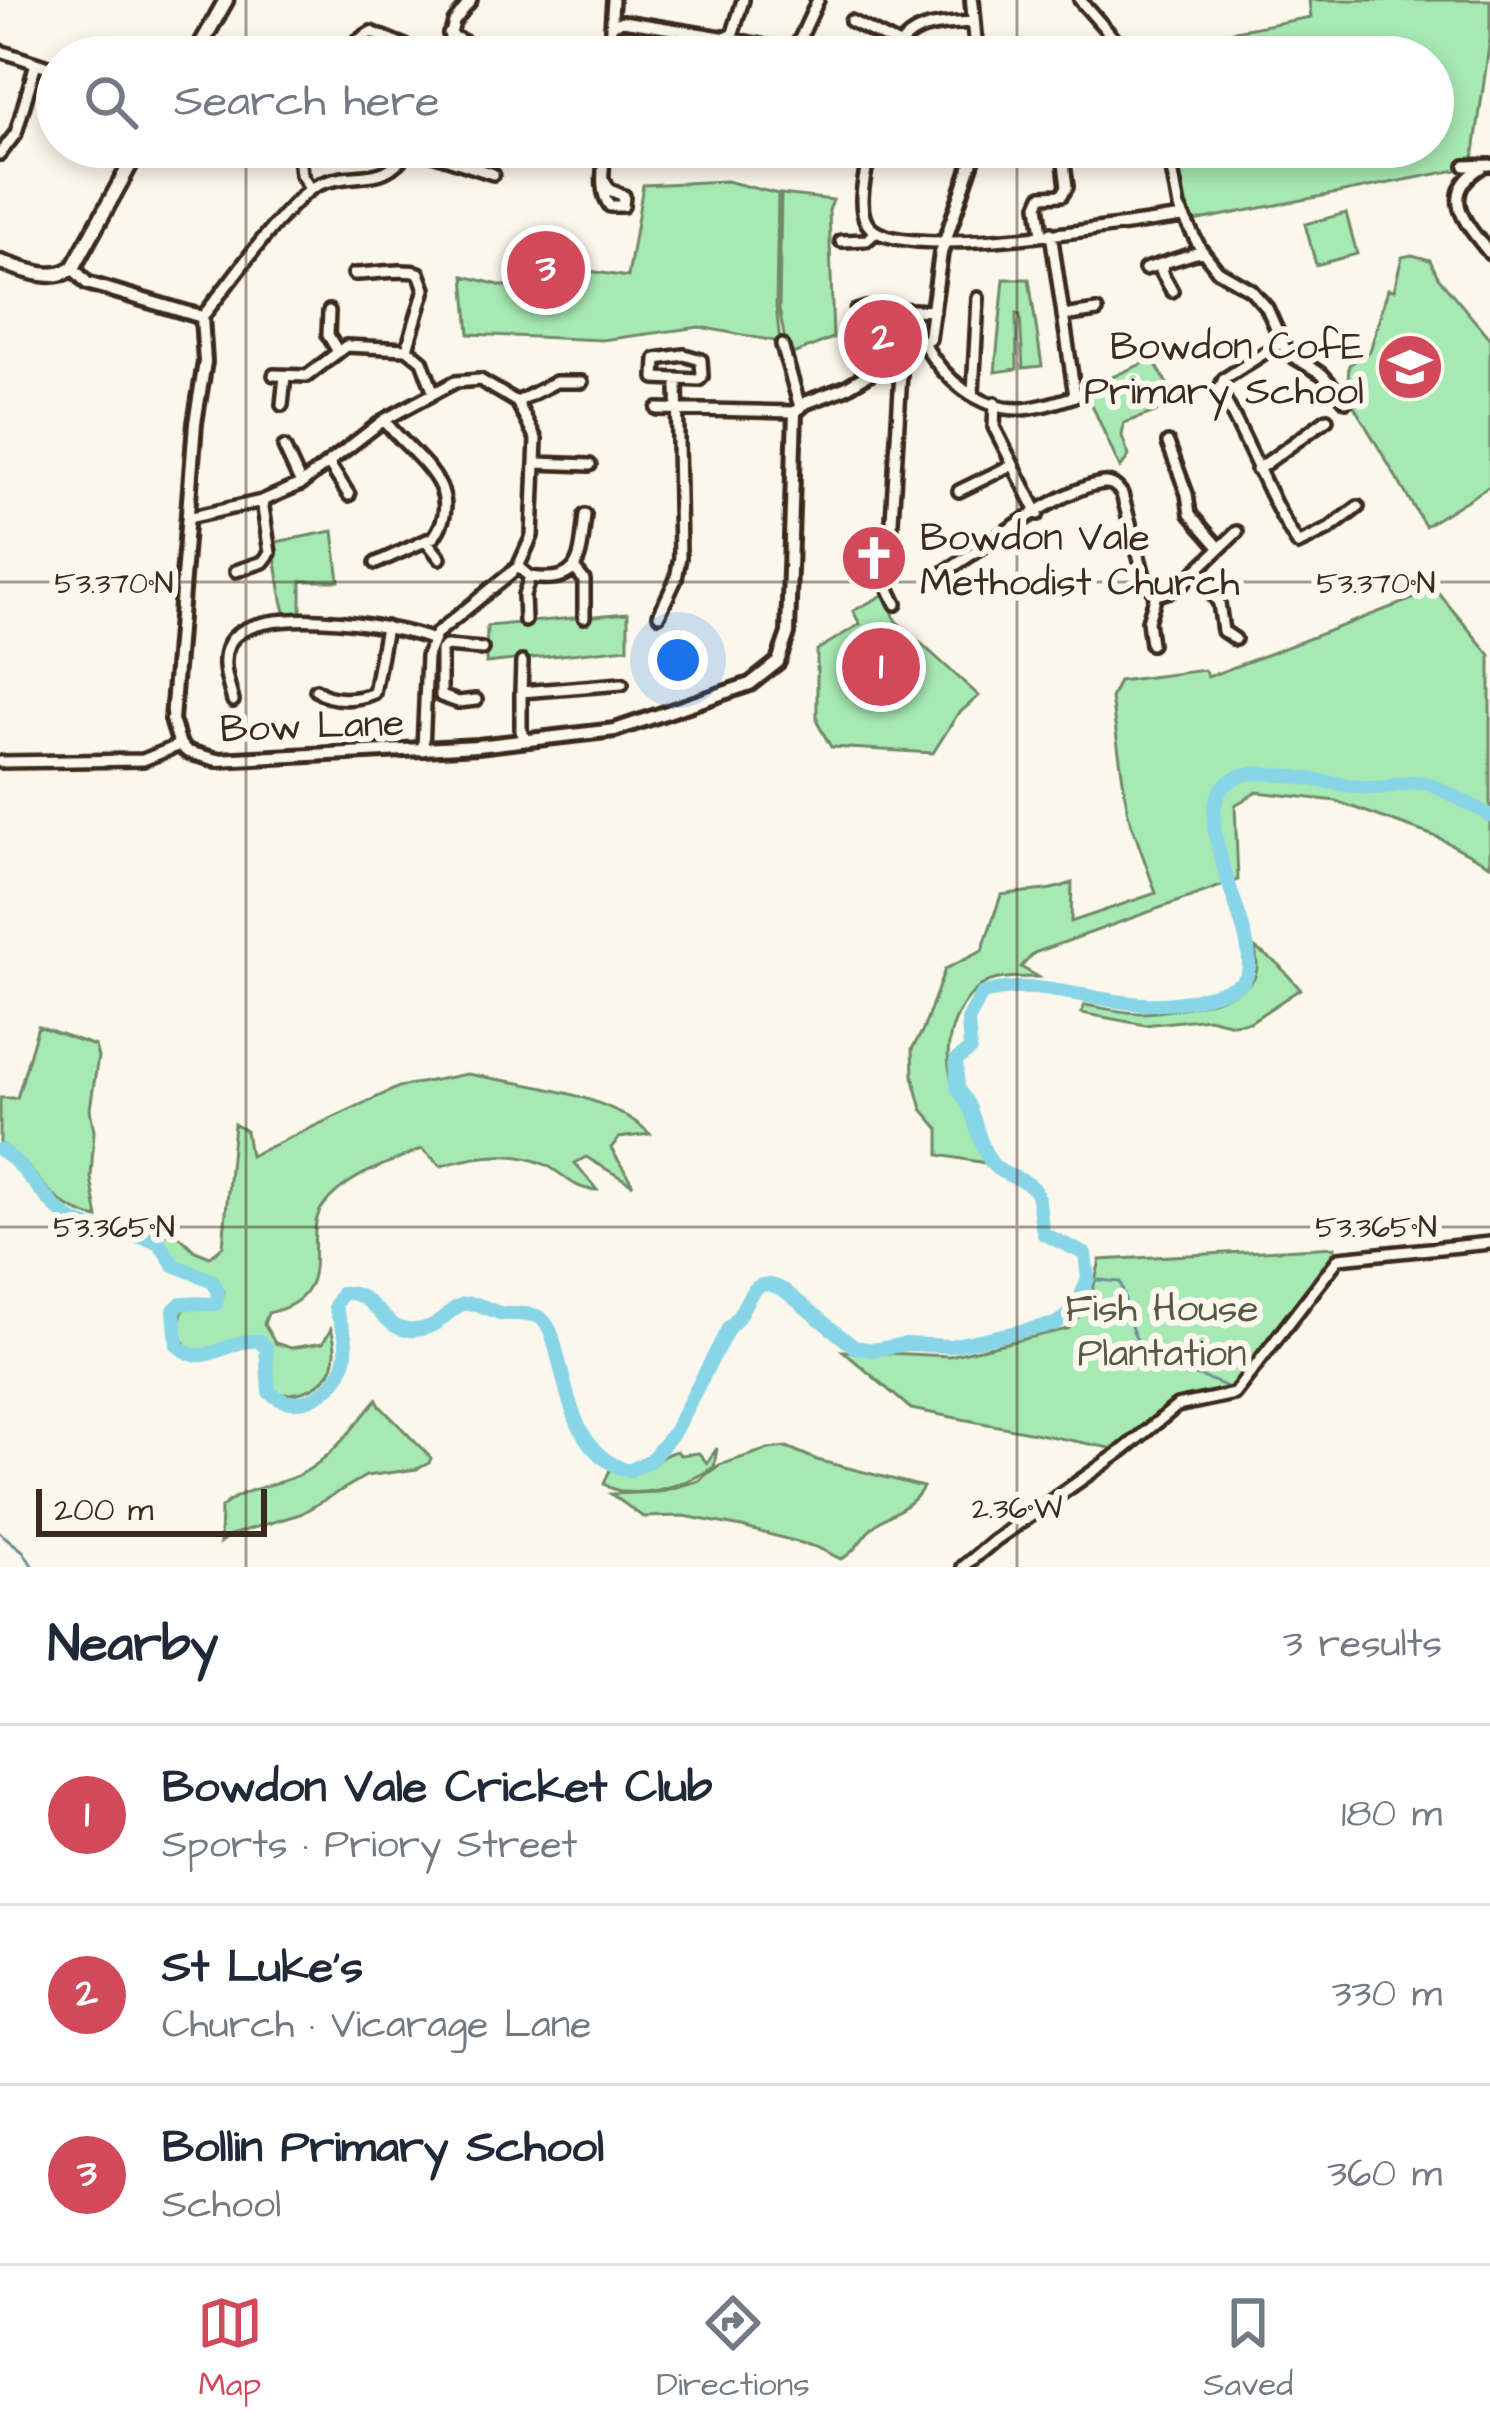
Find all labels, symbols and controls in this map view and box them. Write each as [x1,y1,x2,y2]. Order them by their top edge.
search box [36,36,1454,168]
icon: search [78,69,144,135]
text: Search here [174,71,440,133]
pin: 3 [507,225,585,315]
pin: 2 [844,294,922,384]
place label: Bowdon CofE Primary School [1084,321,1364,421]
school or university icon: Bowdon CofE Primary School [1375,332,1445,402]
place label: Bowdon Vale Methodist Church [920,512,1239,611]
church icon: Bowdon Vale Methodist Church [839,523,909,593]
text: 53.370°N [55,563,173,605]
text: 53.370°N [1317,563,1435,605]
pin: 1 [842,622,920,712]
your location [648,630,708,690]
street label: Bow Lane [219,697,405,757]
text: 53.365°N [53,1207,175,1249]
text: 53.365°N [1315,1207,1437,1249]
park label: Fish House Plantation [1065,1283,1259,1382]
scale bar [36,1483,267,1536]
text: 200 m [54,1487,153,1533]
text: 2.36°W [972,1488,1062,1530]
text: Nearby [48,1610,218,1681]
text: 3 results [1283,1618,1442,1672]
text: Bowdon Vale Cricket Club [162,1757,712,1819]
text: 1 [85,1788,90,1842]
text: 180 m [1341,1788,1442,1842]
text: Sports · Priory Street [162,1819,577,1873]
text: St Luke's [162,1937,363,1999]
text: 2 [76,1968,98,2022]
text: 330 m [1332,1968,1442,2022]
text: Church · Vicarage Lane [162,1999,591,2053]
text: Bollin Primary School [162,2117,604,2179]
text: 3 [77,2148,97,2202]
text: 360 m [1327,2148,1442,2202]
text: School [162,2179,281,2233]
tab: Map [197,2290,263,2408]
tab: Directions [656,2290,810,2408]
tab: Saved [1203,2290,1293,2408]

